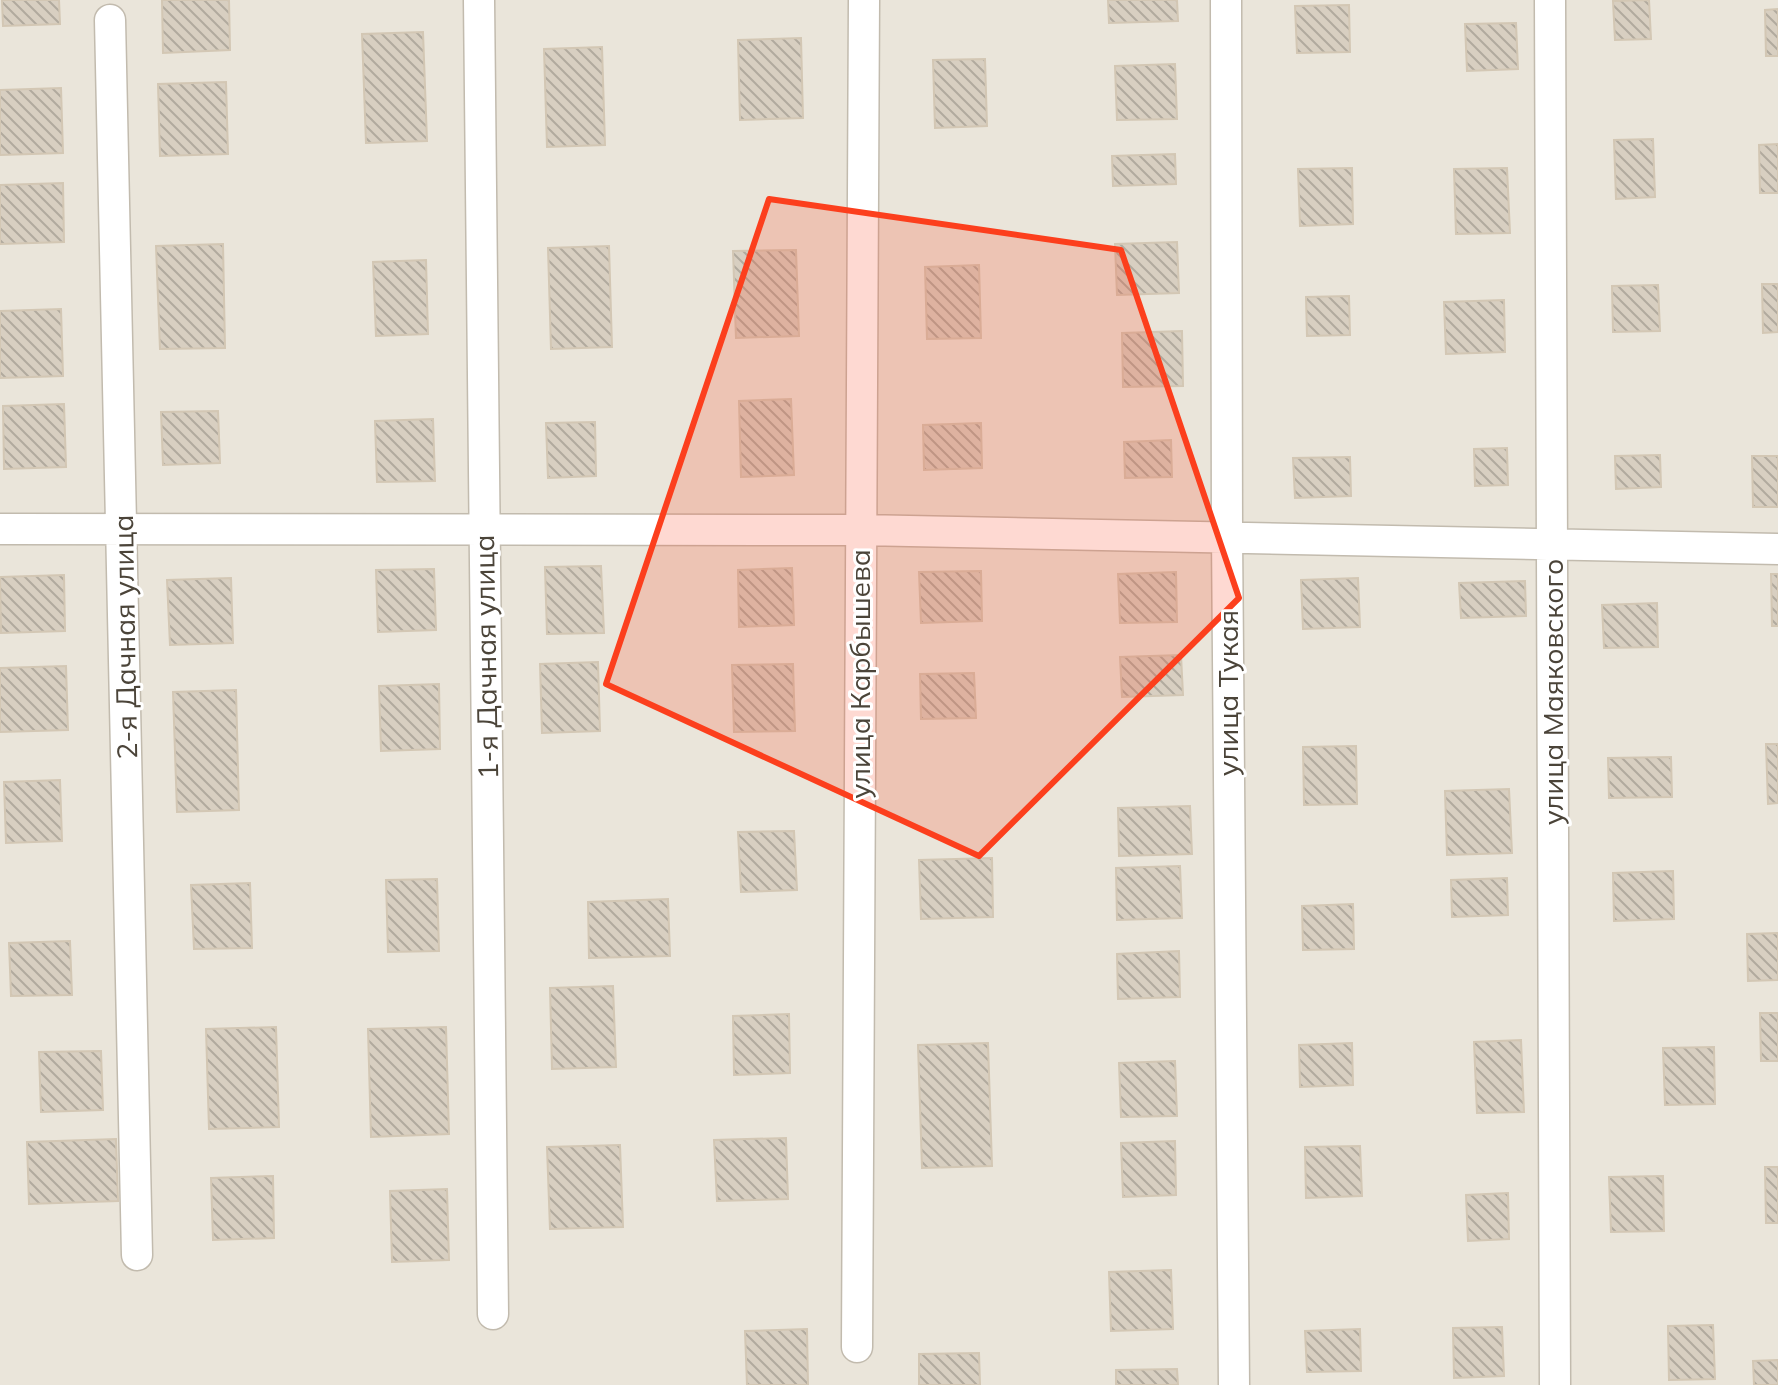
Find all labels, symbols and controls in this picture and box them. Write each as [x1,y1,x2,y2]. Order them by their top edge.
street label: 2-я Дачная улица [105,514,144,760]
street label: 1-я Дачная улица [466,534,505,780]
street label: улица Карбышева [842,549,877,799]
street label: улица Маяковского [1535,559,1570,825]
street label: улица Тукая [1210,610,1245,776]

